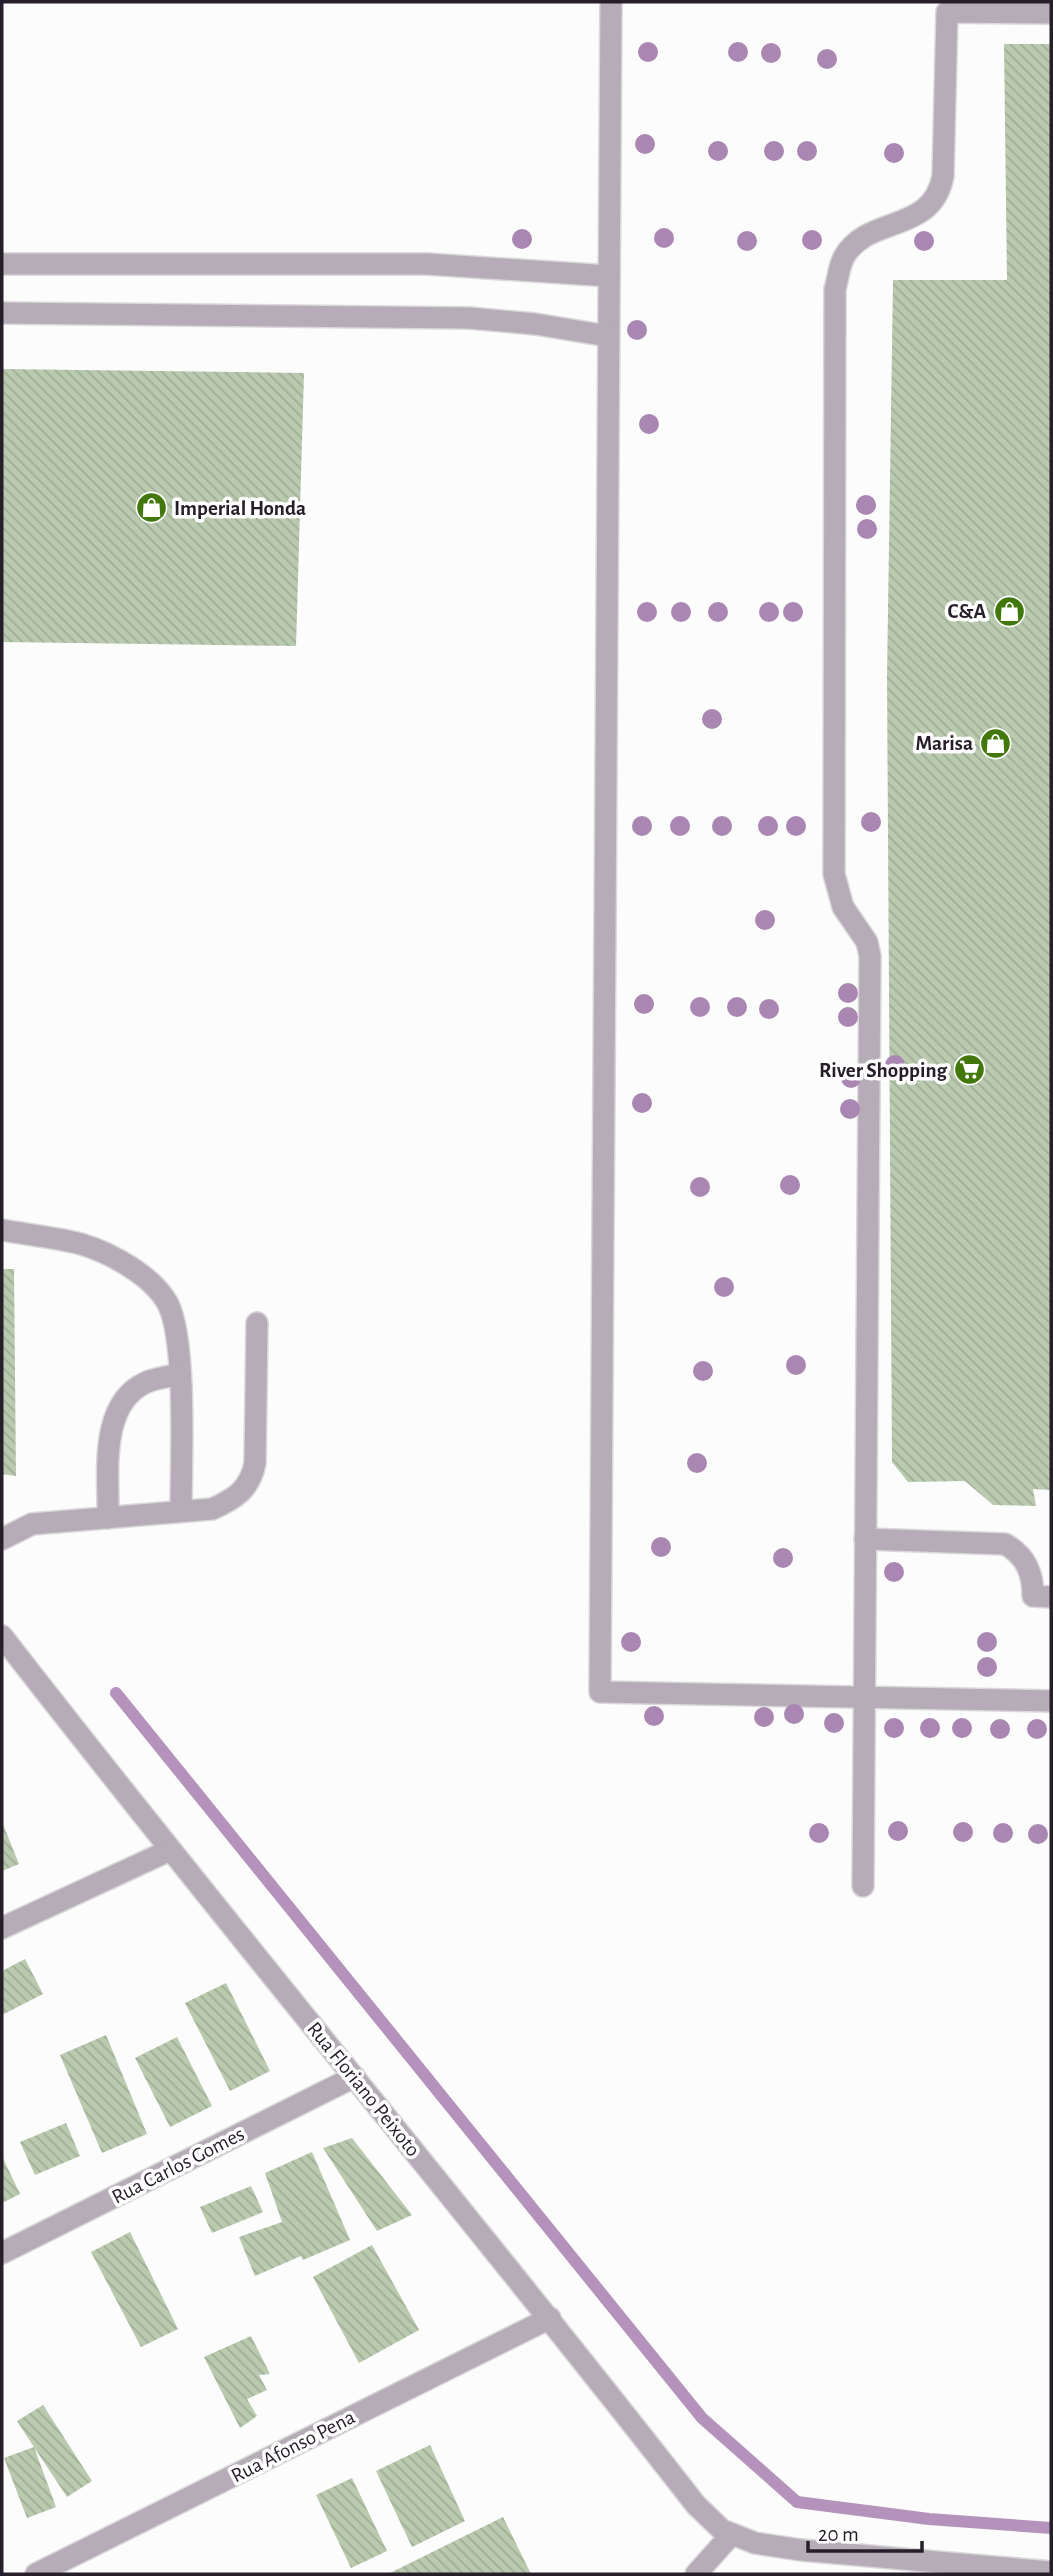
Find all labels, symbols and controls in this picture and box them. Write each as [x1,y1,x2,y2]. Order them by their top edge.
shop icon: Imperial Honda [134,491,168,525]
place label: Imperial Honda [174,498,306,519]
shop icon: C&A [992,594,1026,628]
place label: C&A [948,601,986,622]
shop icon: Marisa [979,726,1013,760]
place label: Marisa [916,733,973,754]
supermarket icon: River Shopping [953,1053,987,1087]
place label: River Shopping [819,1060,947,1081]
street label: Rua Floriano Peixoto [303,2018,424,2160]
street label: Rua Carlos Gomes [109,2123,248,2208]
street label: Rua Afonso Pena [228,2406,359,2487]
scale bar [808,2510,922,2554]
text: 20 m [818,2524,859,2545]

